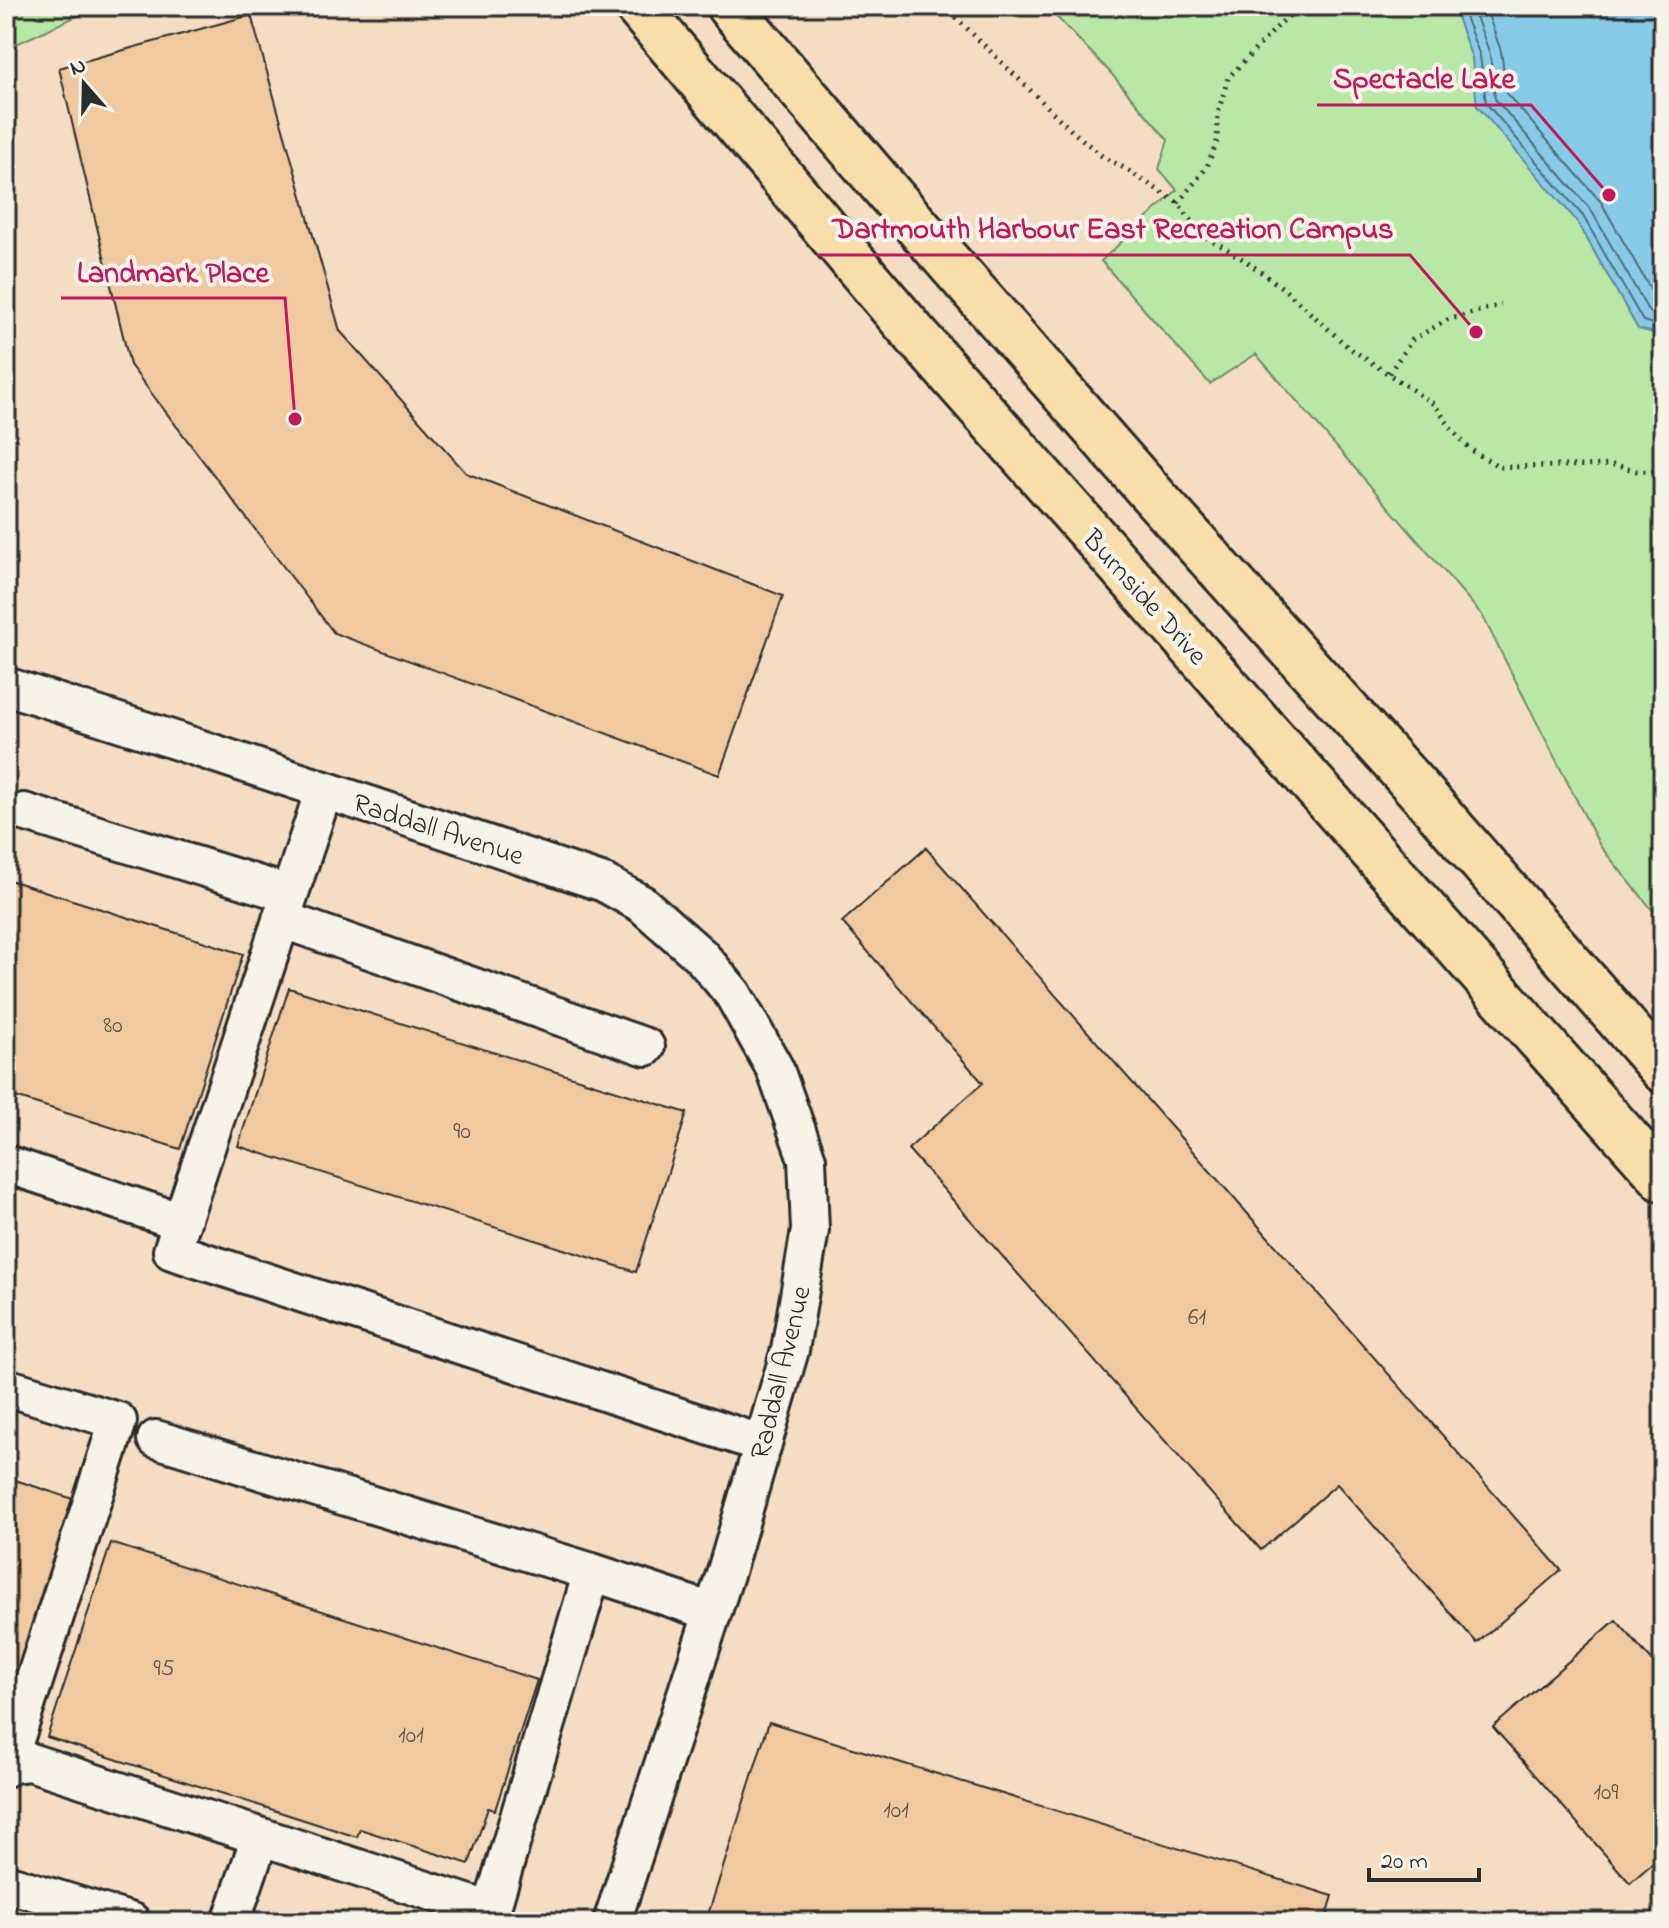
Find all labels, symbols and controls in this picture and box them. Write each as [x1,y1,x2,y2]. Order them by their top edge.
north arrow [44,44,124,124]
text: N [66,50,91,86]
callout: Spectacle Lake [1317,51,1531,105]
text: Spectacle Lake [1333,59,1516,103]
callout: Dartmouth Harbour East Recreation Campus [817,201,1410,255]
text: Dartmouth Harbour East Recreation Campus [830,209,1394,253]
callout: Landmark Place [61,244,285,298]
text: Landmark Place [77,253,271,297]
street label: Burnside Drive [1071,521,1216,676]
street label: Raddall Avenue [347,784,529,878]
house number: 80 [103,1009,123,1044]
house number: 90 [453,1115,471,1150]
street label: Raddall Avenue [741,1281,824,1464]
house number: 61 [1188,1301,1206,1336]
house number: 95 [154,1652,175,1687]
house number: 101 [398,1719,424,1754]
house number: 109 [1593,1776,1619,1811]
house number: 101 [883,1794,909,1829]
scale bar [1369,1832,1479,1882]
text: 20 m [1381,1845,1428,1880]

